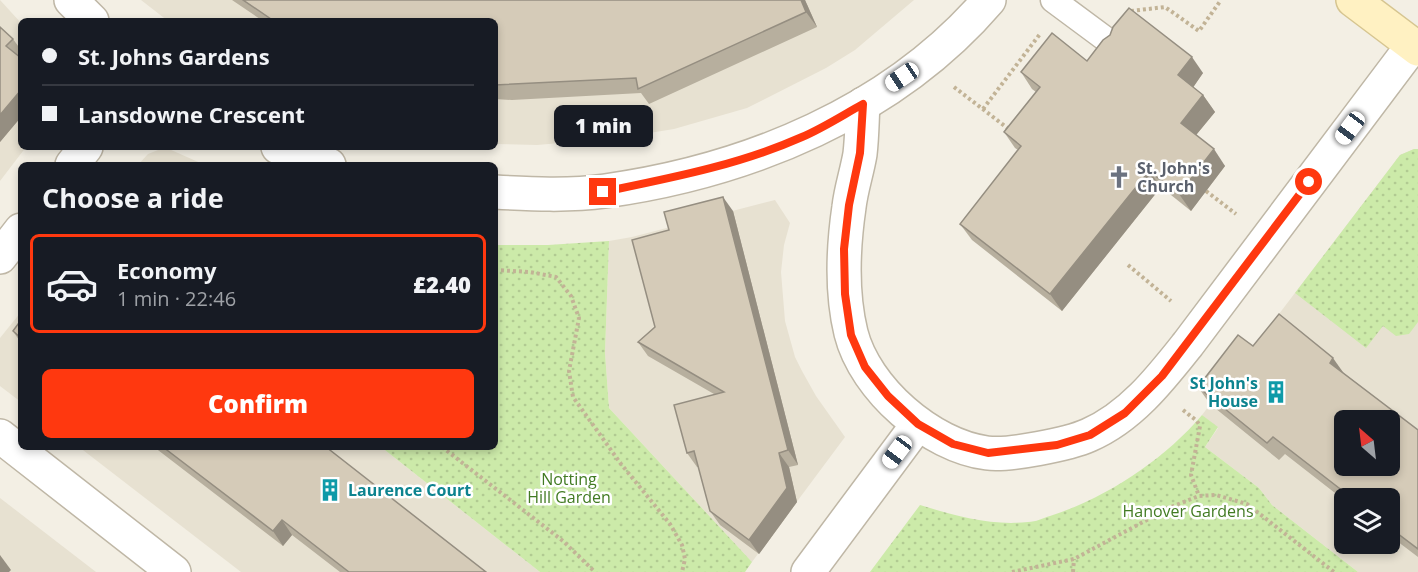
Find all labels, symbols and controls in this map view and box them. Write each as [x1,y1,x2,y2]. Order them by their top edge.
text: St. Johns Gardens [78,41,270,71]
car [882,59,922,95]
text: Lansdowne Crescent [78,99,305,129]
callout: 1 min [554,105,652,147]
car [1332,108,1368,148]
text: 1 min [575,112,632,139]
place label: St. John's Church [1137,157,1210,197]
church icon: St. John's Church [1106,164,1132,190]
route start [1295,168,1322,195]
route end [589,178,616,205]
text: Choose a ride [42,179,224,216]
text: Economy [117,255,216,285]
icon: car [45,257,99,311]
text: £2.40 [413,269,471,299]
text: 1 min · 22:46 [117,285,236,312]
button: Confirm [42,369,474,438]
place label: St John's House [1190,372,1258,412]
building icon: St John's House [1263,379,1289,405]
north arrow [1334,410,1400,476]
map controls [1334,410,1400,554]
car [879,432,915,472]
park label: Notting Hill Garden [527,468,611,508]
building icon: Laurence Court [317,477,343,503]
place label: Laurence Court [348,479,471,501]
button: layers [1334,488,1400,554]
park label: Hanover Gardens [1122,500,1254,522]

